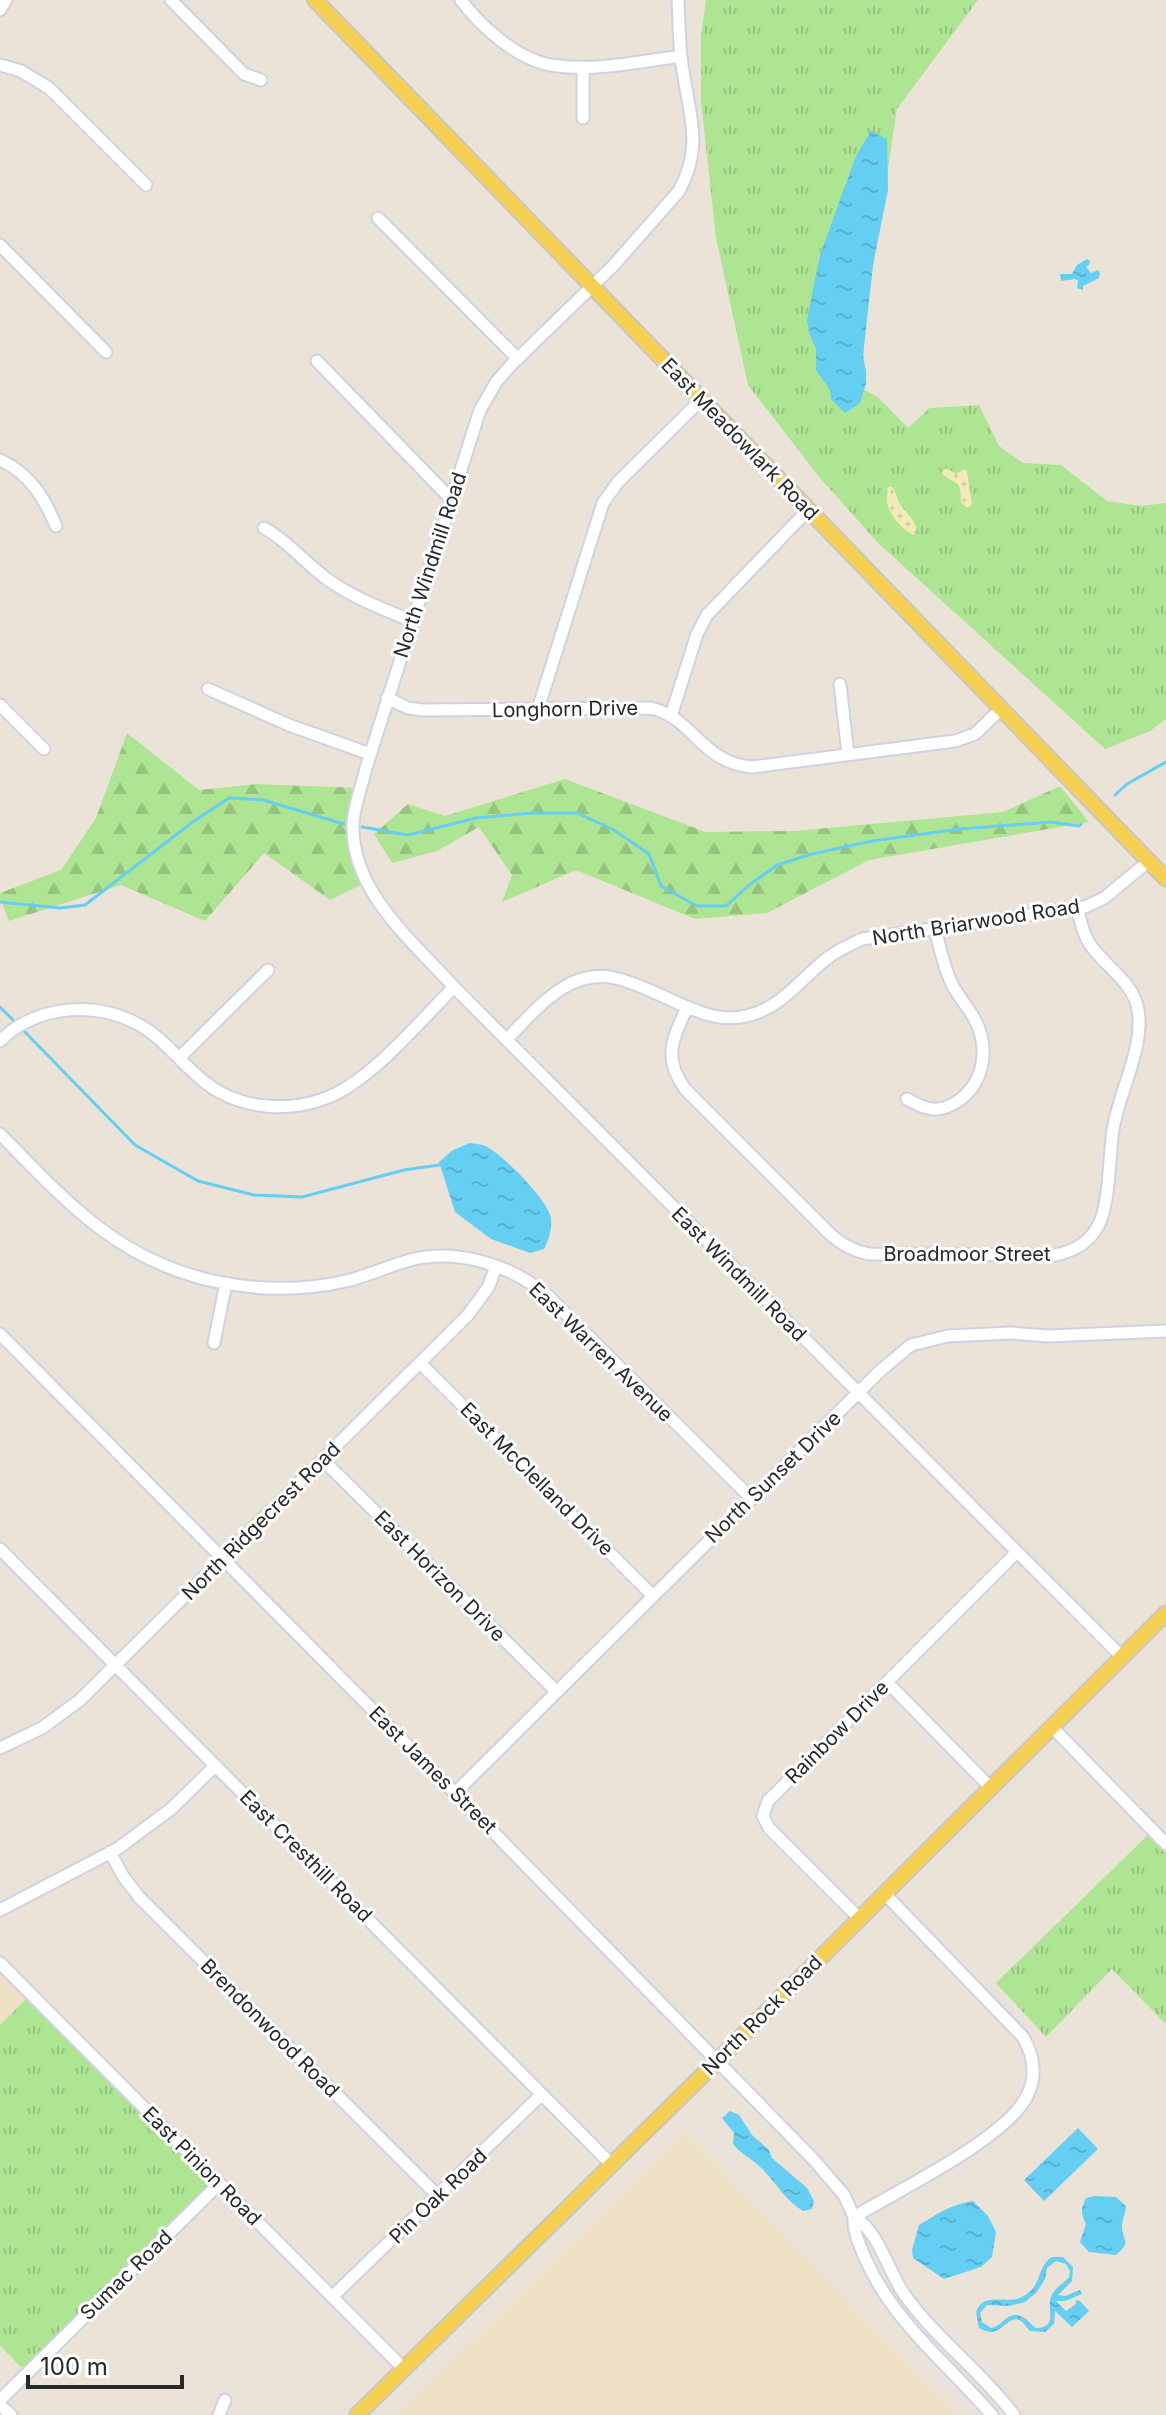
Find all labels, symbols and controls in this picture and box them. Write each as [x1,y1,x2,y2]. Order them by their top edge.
street label: East Meadowlark Road [656,353,824,525]
street label: North Windmill Road [389,469,471,661]
street label: Longhorn Drive [492,696,638,722]
street label: North Briarwood Road [871,894,1081,950]
street label: East Windmill Road [667,1202,811,1346]
street label: Broadmoor Street [883,1242,1051,1266]
street label: East Warren Avenue [524,1277,678,1427]
street label: East McClelland Drive [455,1397,619,1561]
street label: North Sunset Drive [700,1406,846,1548]
street label: North Ridgecrest Road [177,1437,345,1605]
street label: East Horizon Drive [370,1506,510,1646]
street label: Rainbow Drive [780,1675,894,1789]
street label: East James Street [364,1701,502,1839]
street label: East Cresthill Road [235,1785,377,1927]
street label: North Rock Road [697,1950,827,2080]
street label: Brendonwood Road [196,1954,344,2102]
street label: East Pinion Road [138,2102,266,2230]
street label: Pin Oak Road [384,2143,492,2249]
street label: Sumac Road [75,2225,177,2325]
scale bar [28,2339,182,2389]
text: 100 m [40,2352,108,2381]

